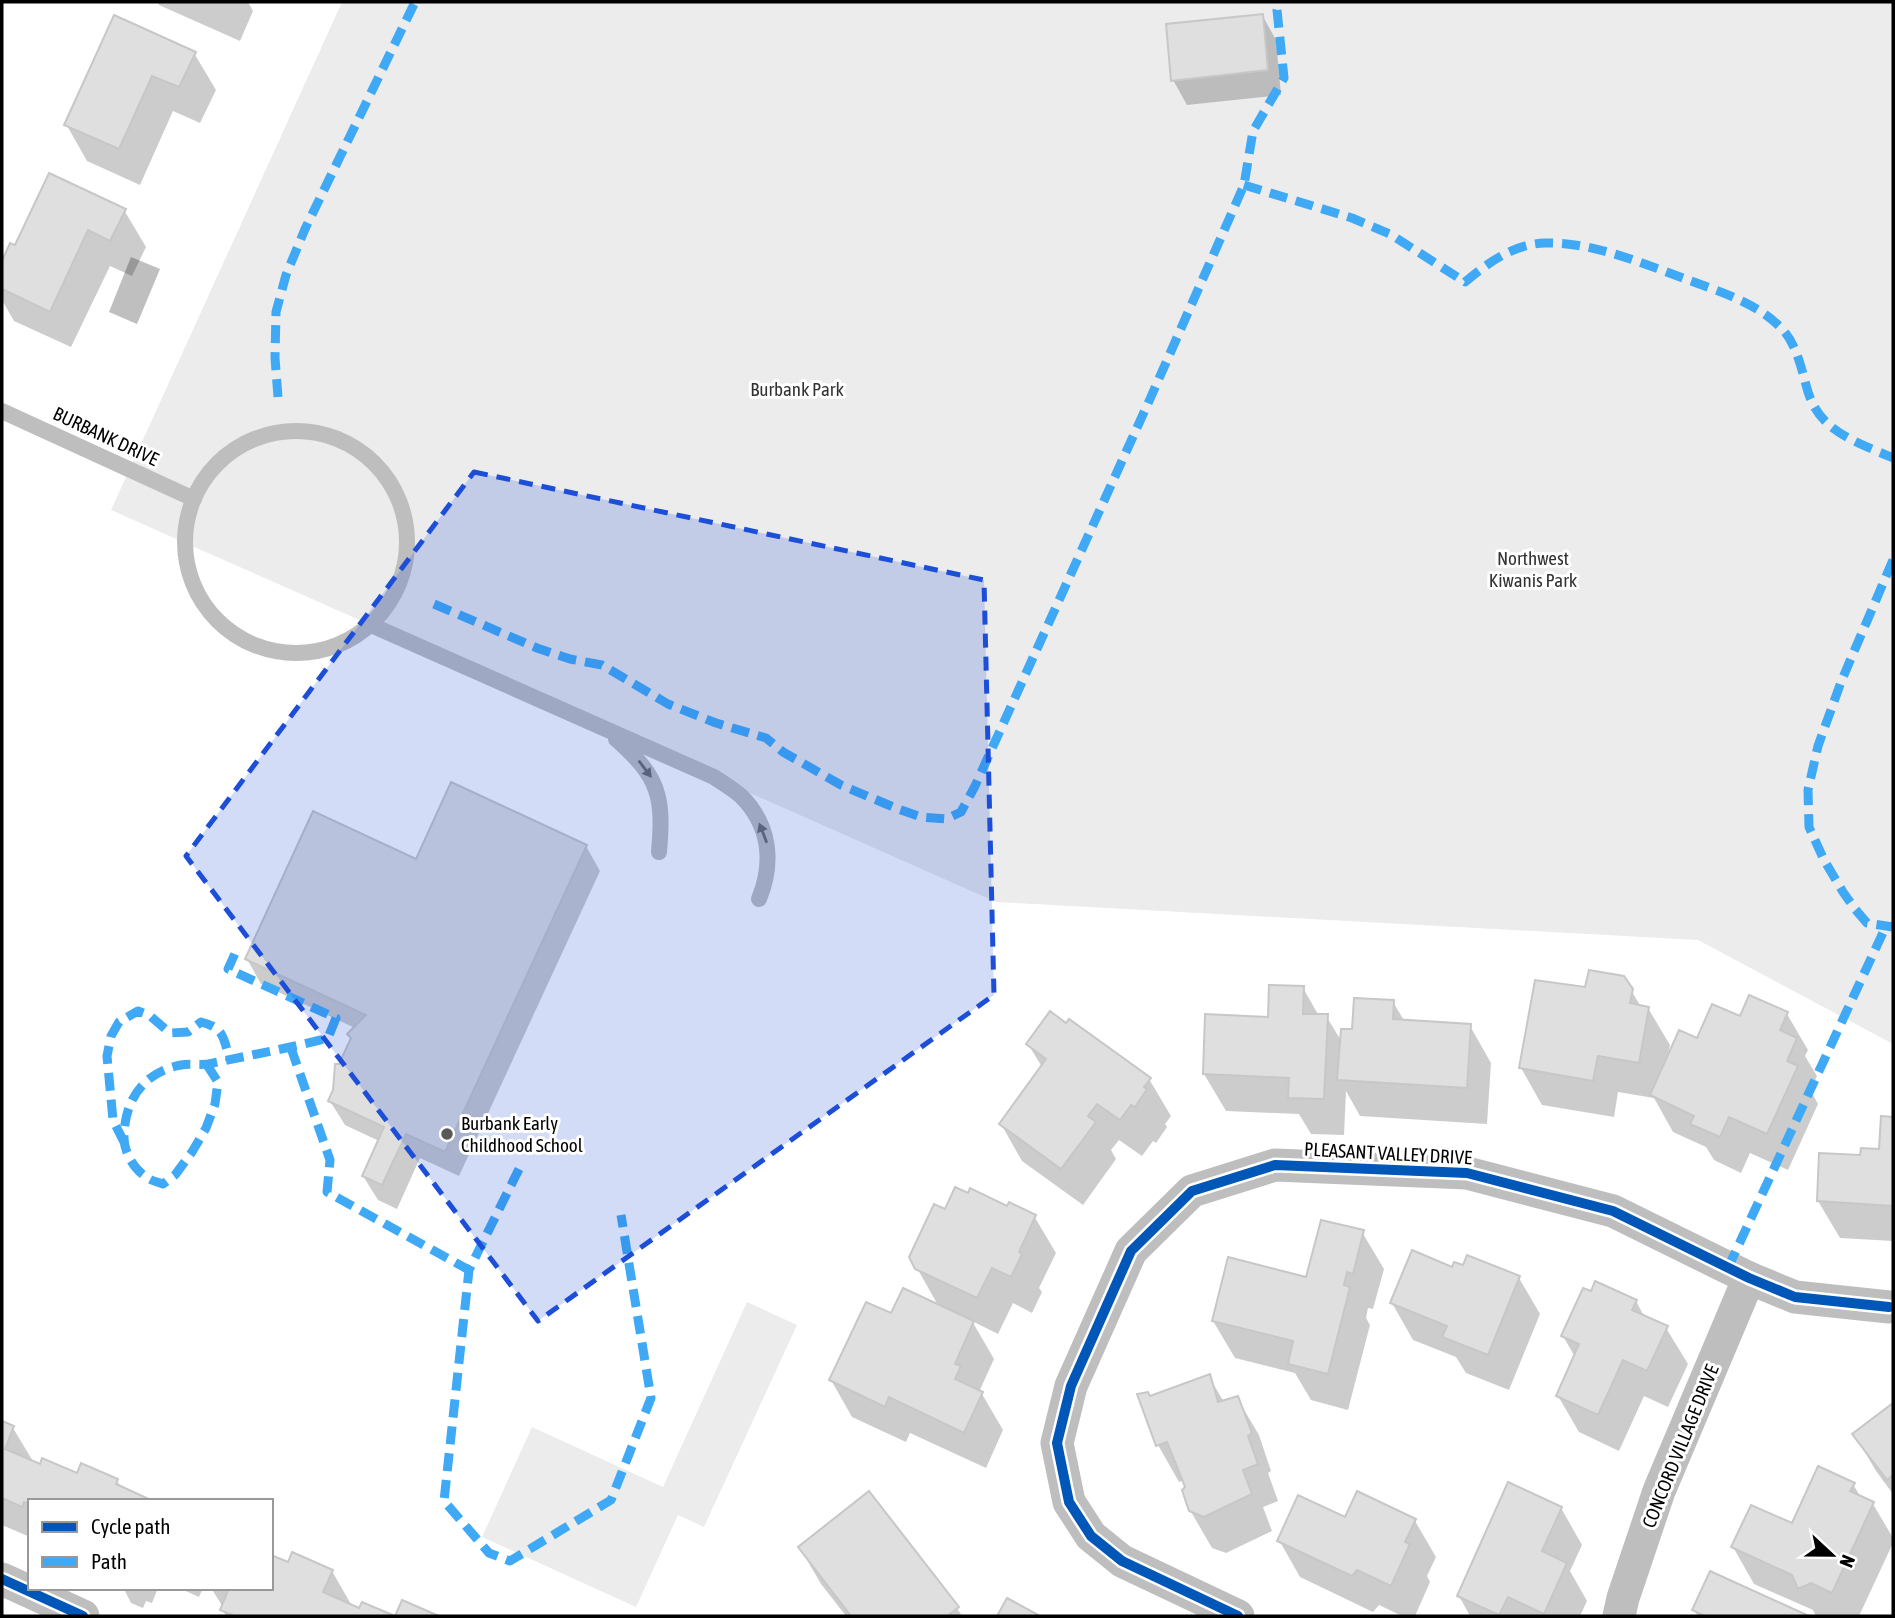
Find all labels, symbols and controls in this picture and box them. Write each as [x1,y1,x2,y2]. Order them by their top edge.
park label: Burbank Park [750,378,844,400]
street label: BURBANK DRIVE [50,402,162,470]
park label: Northwest Kiwanis Park [1489,547,1578,591]
one-way arrow [638,759,653,777]
one-way arrow [757,822,768,843]
place label: Burbank Early Childhood School [461,1112,583,1156]
marker: Burbank Early Childhood School [439,1126,455,1142]
street label: PLEASANT VALLEY DRIVE [1304,1138,1472,1168]
street label: CONCORD VILLAGE DRIVE [1637,1361,1723,1531]
legend [28,1499,273,1590]
text: Cycle path [91,1514,170,1538]
north arrow [1797,1520,1867,1590]
text: Path [91,1549,127,1573]
text: N [1835,1552,1860,1571]

